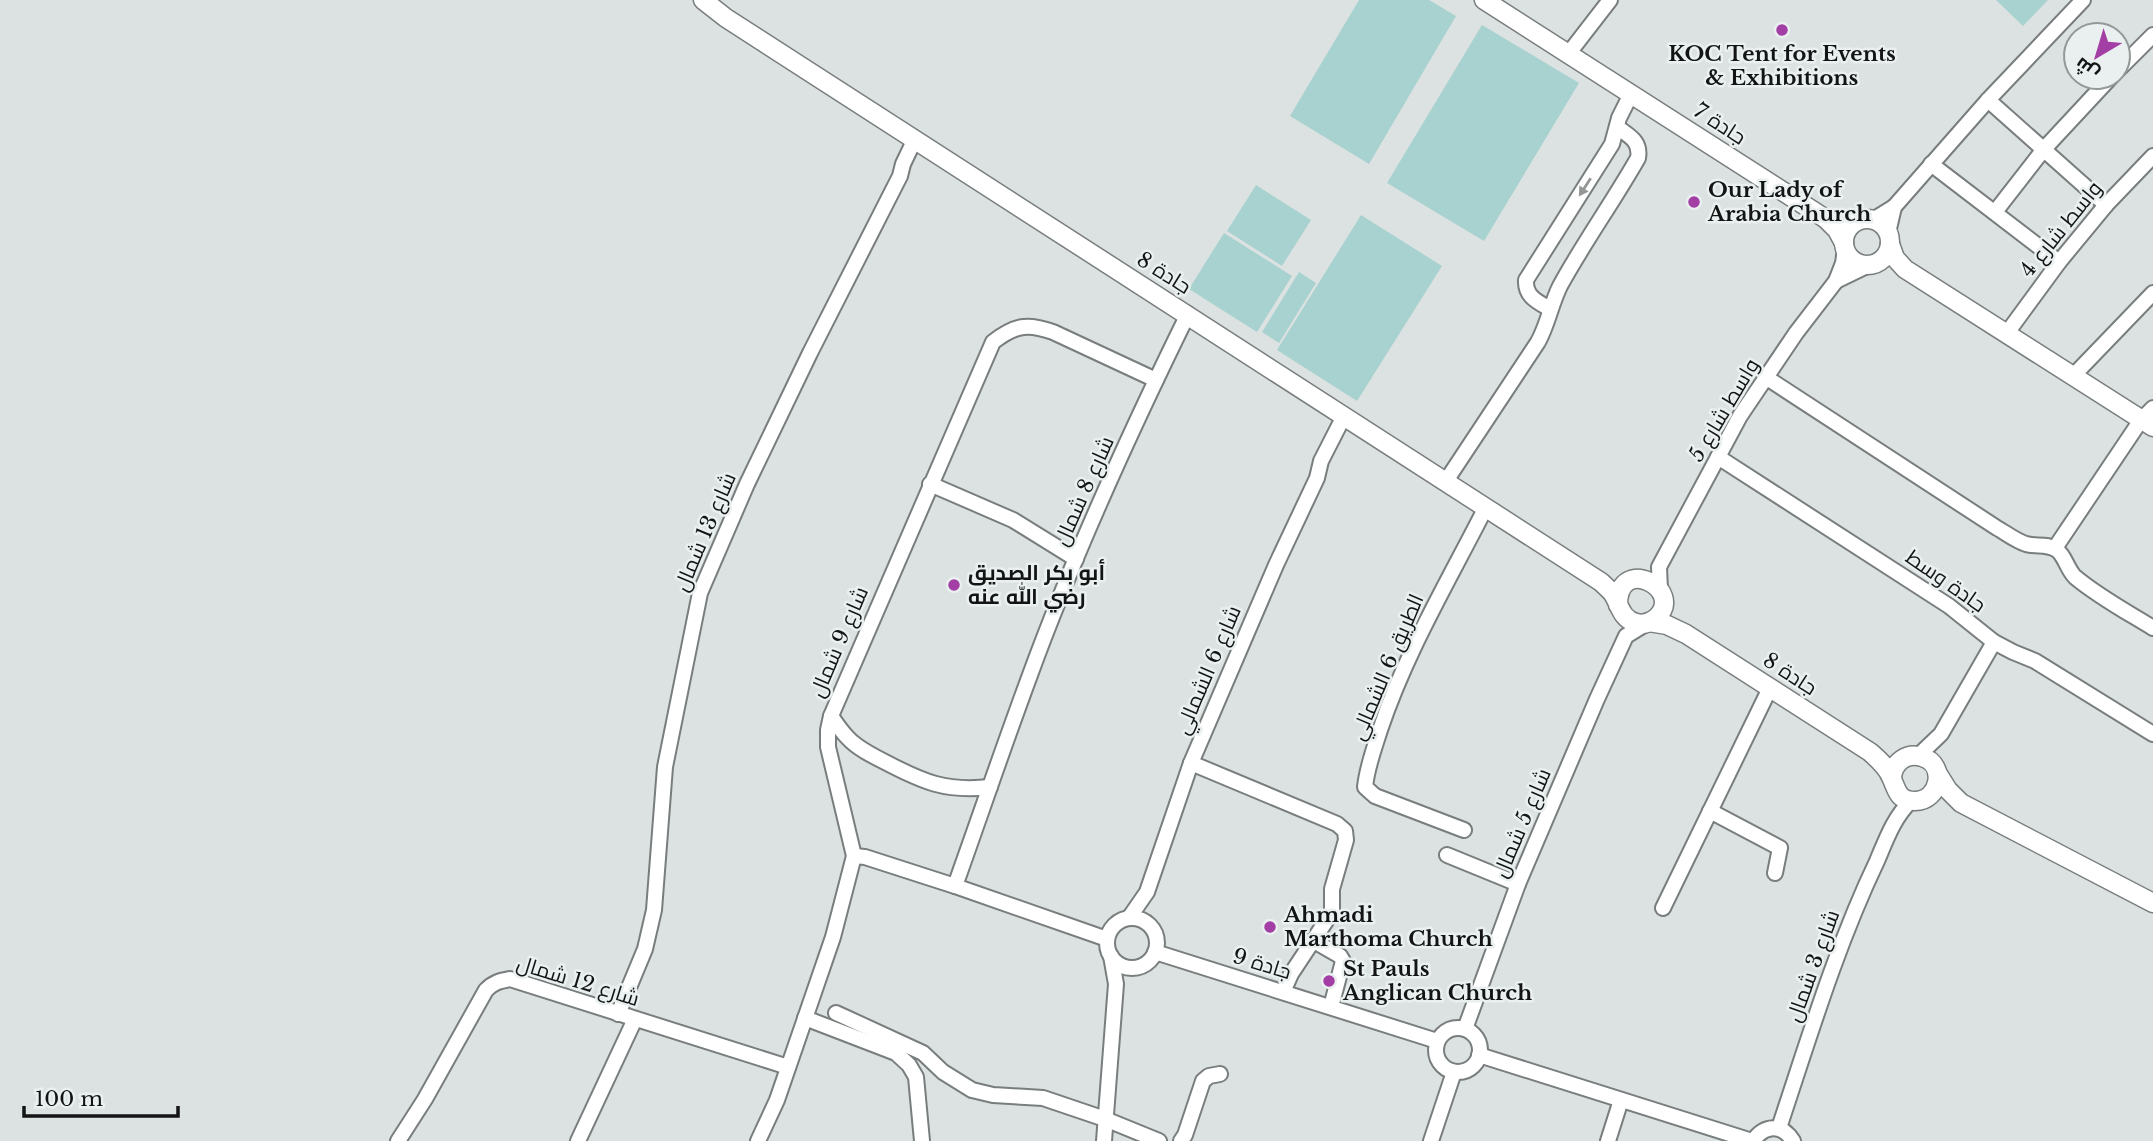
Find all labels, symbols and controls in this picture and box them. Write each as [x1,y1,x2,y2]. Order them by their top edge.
north arrow [2062,21,2132,91]
marker: KOC Tent for Events & Exhibitions [1774,22,1790,38]
place label: KOC Tent for Events & Exhibitions [1668,41,1896,91]
text: ش [2070,52,2104,86]
street label: جادة 7 [1689,98,1751,150]
street label: واسط شارع 4 [2014,176,2108,283]
place label: Our Lady of Arabia Church [1707,177,1871,227]
one-way arrow [1578,178,1592,196]
marker: Our Lady of Arabia Church [1686,194,1702,210]
street label: جادة 8 [1132,246,1196,300]
street label: واسط شارع 5 [1683,354,1766,467]
street label: شارع 8 شمال [1048,432,1121,550]
street label: شارع 13 شمال [668,469,743,596]
street label: جادة وسط [1901,544,1991,618]
place label: أبو بكر الصديق رضي الله عنه [968,559,1105,613]
marker: أبو بكر الصديق رضي الله عنه [946,577,962,593]
street label: شارع 9 شمال [804,583,875,702]
street label: الطريق 6 الشمالي [1344,590,1432,745]
street label: شارع 6 الشمالي [1169,602,1250,740]
street label: جادة 8 [1758,647,1822,701]
street label: شارع 5 شمال [1487,764,1558,882]
place label: Ahmadi Marthoma Church [1283,902,1493,952]
street label: شارع 3 شمال [1781,906,1846,1026]
marker: Ahmadi Marthoma Church [1262,919,1278,935]
street label: جادة 9 [1230,943,1294,985]
street label: شارع 12 شمال [513,950,642,1013]
place label: St Pauls Anglican Church [1342,956,1532,1006]
marker: St Pauls Anglican Church [1321,973,1337,989]
scale bar [24,1074,178,1118]
text: 100 m [35,1086,103,1112]

